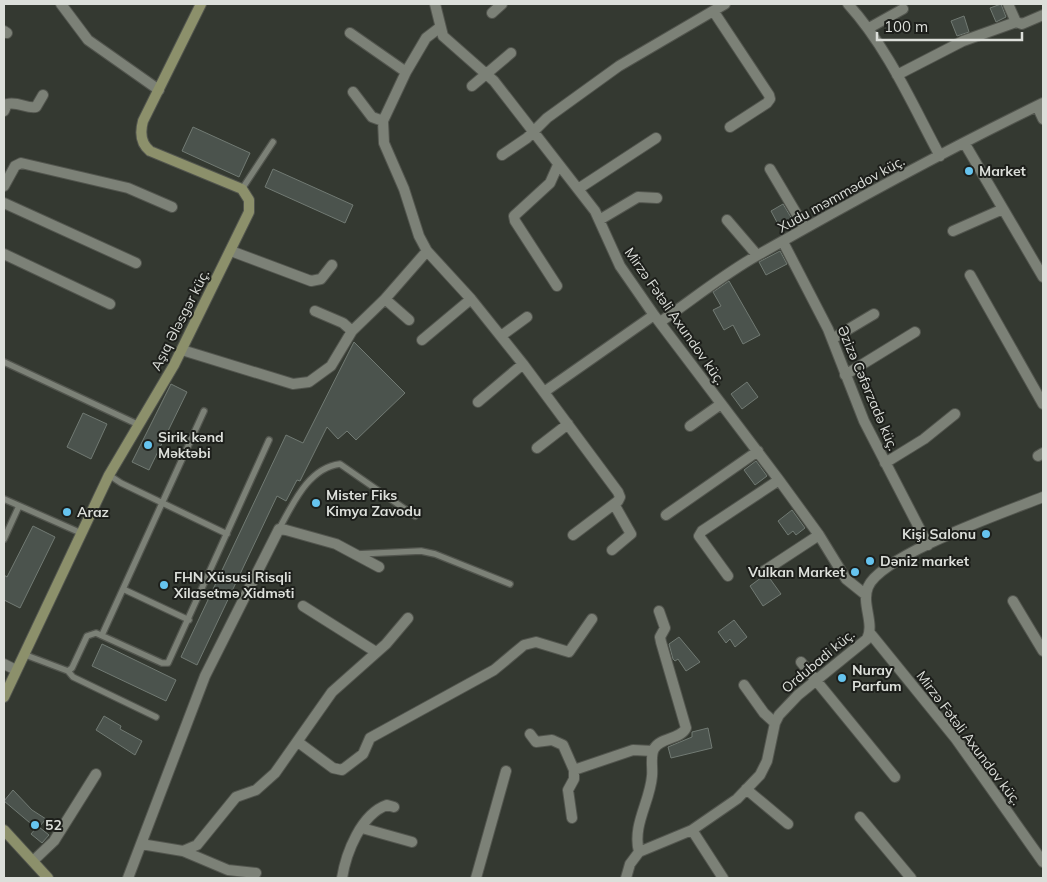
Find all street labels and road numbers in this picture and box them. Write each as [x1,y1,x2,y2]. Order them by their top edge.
street label: Xudu məmmədov küç. [774,152,908,236]
street label: Mirzə Fətəli Axundov küç. [621,244,729,388]
street label: Aşıq Ələsgər küç. [147,266,213,374]
street label: Əzizə Cəfərzadə küç. [833,323,903,453]
street label: Ordubadi küç. [778,625,858,697]
street label: Mirzə Fətəli Axundov küç. [913,667,1025,809]

